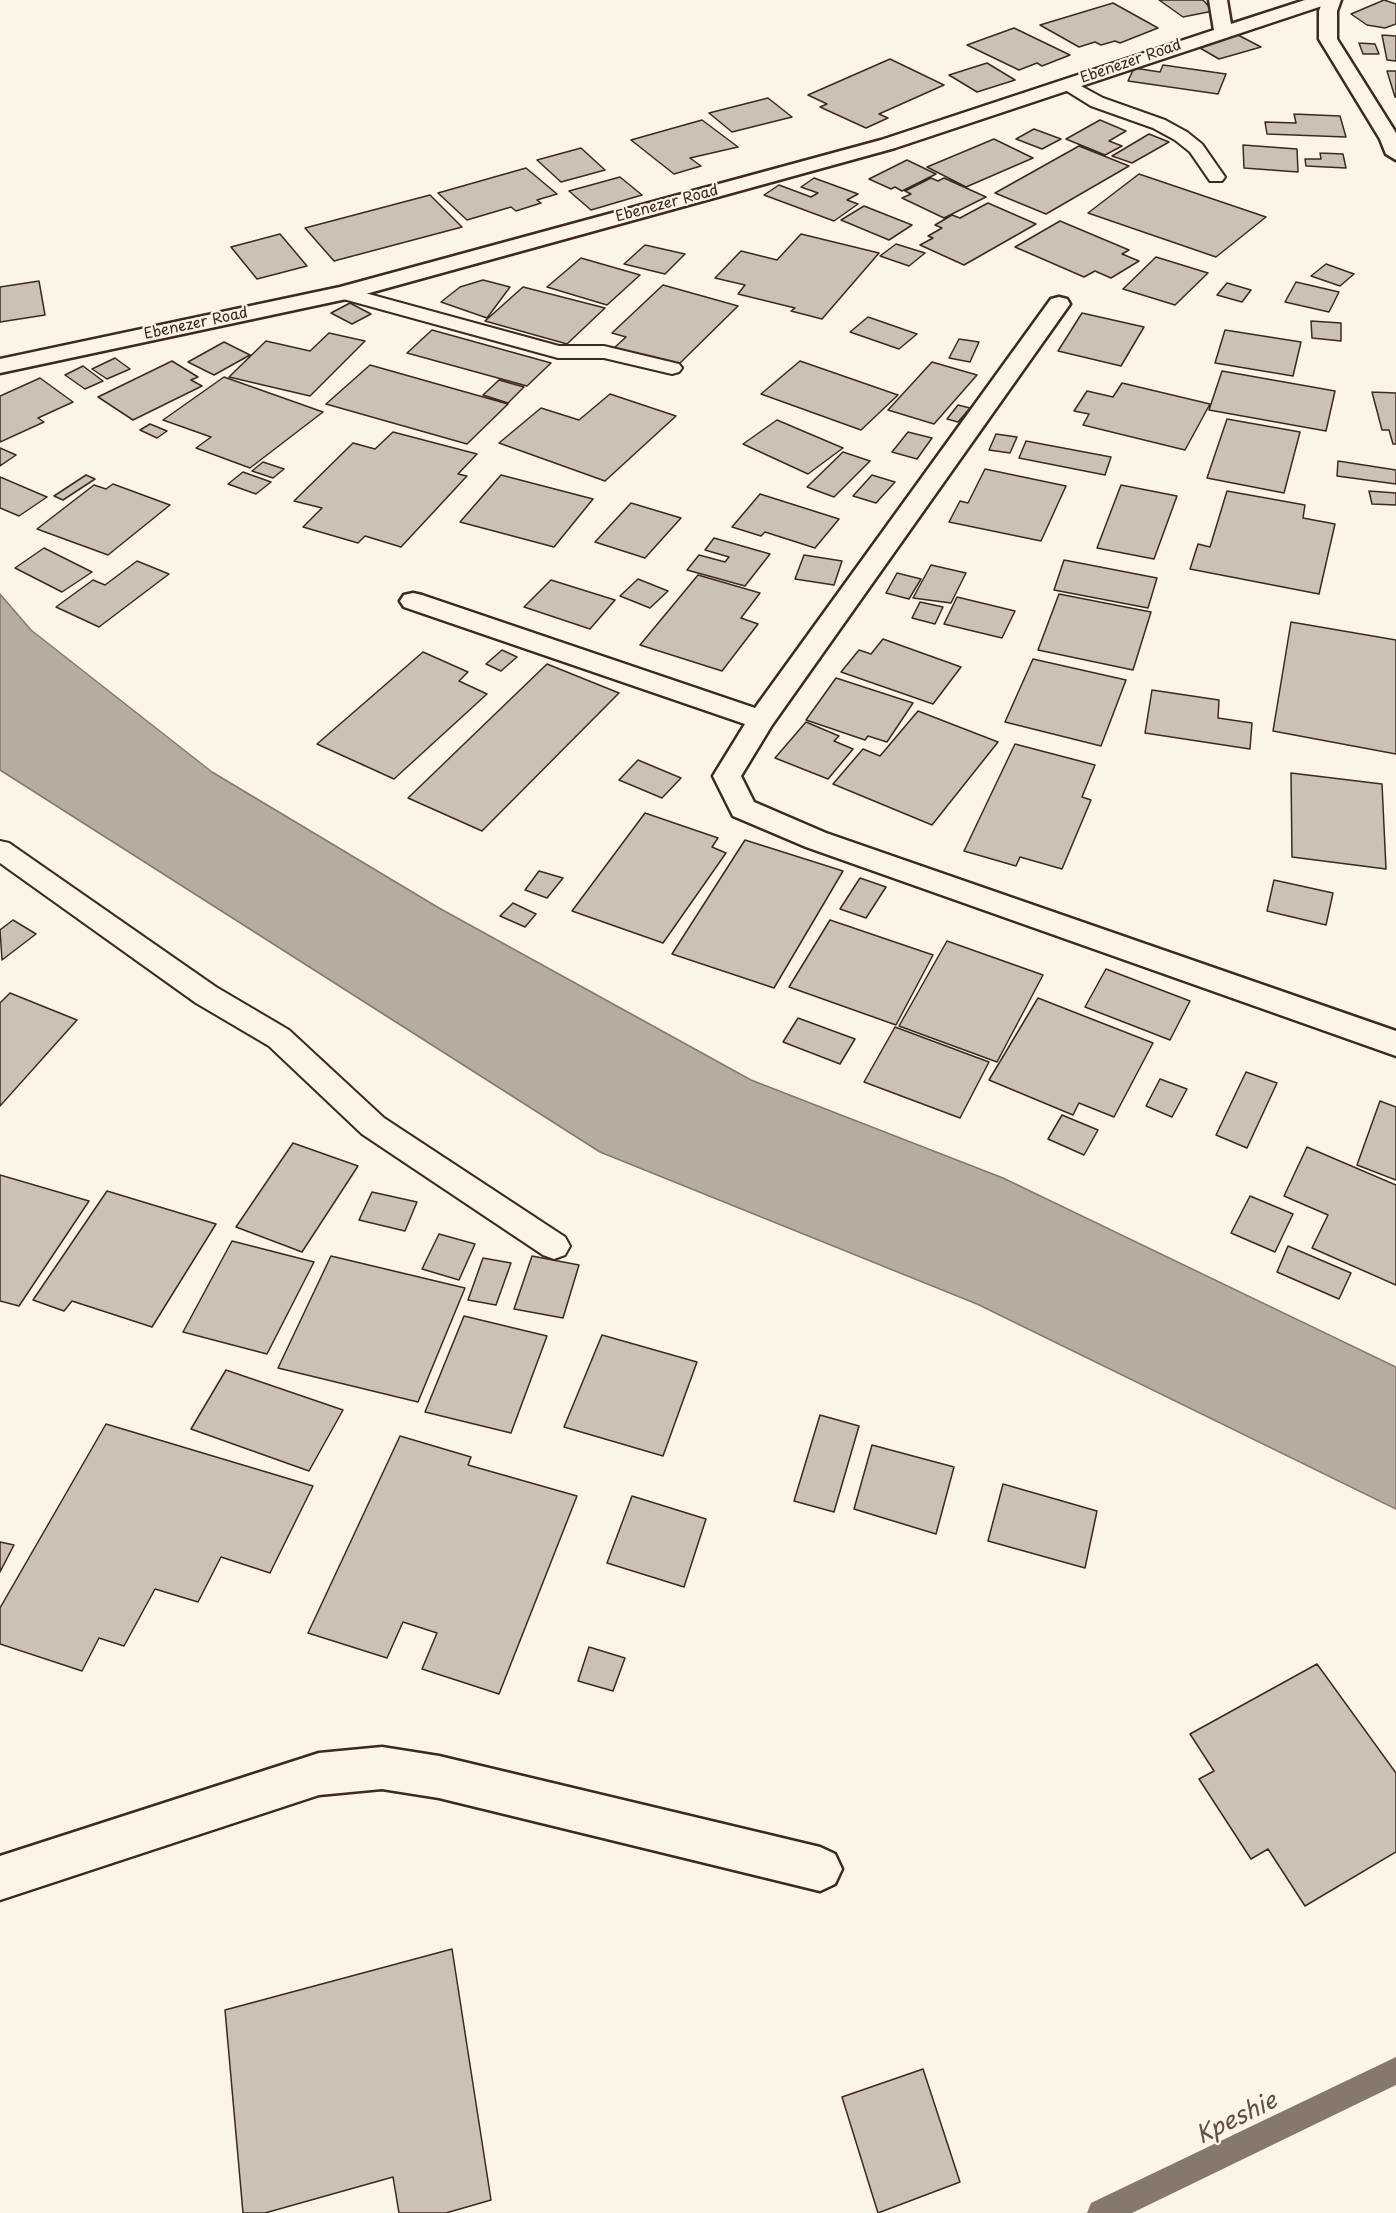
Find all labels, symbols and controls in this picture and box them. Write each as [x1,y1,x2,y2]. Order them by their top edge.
street label: Ebenezer Road [1078,36,1184,88]
street label: Ebenezer Road [614,182,720,226]
street label: Ebenezer Road [142,304,250,344]
water label: Kpeshie [1192,2087,1282,2151]

